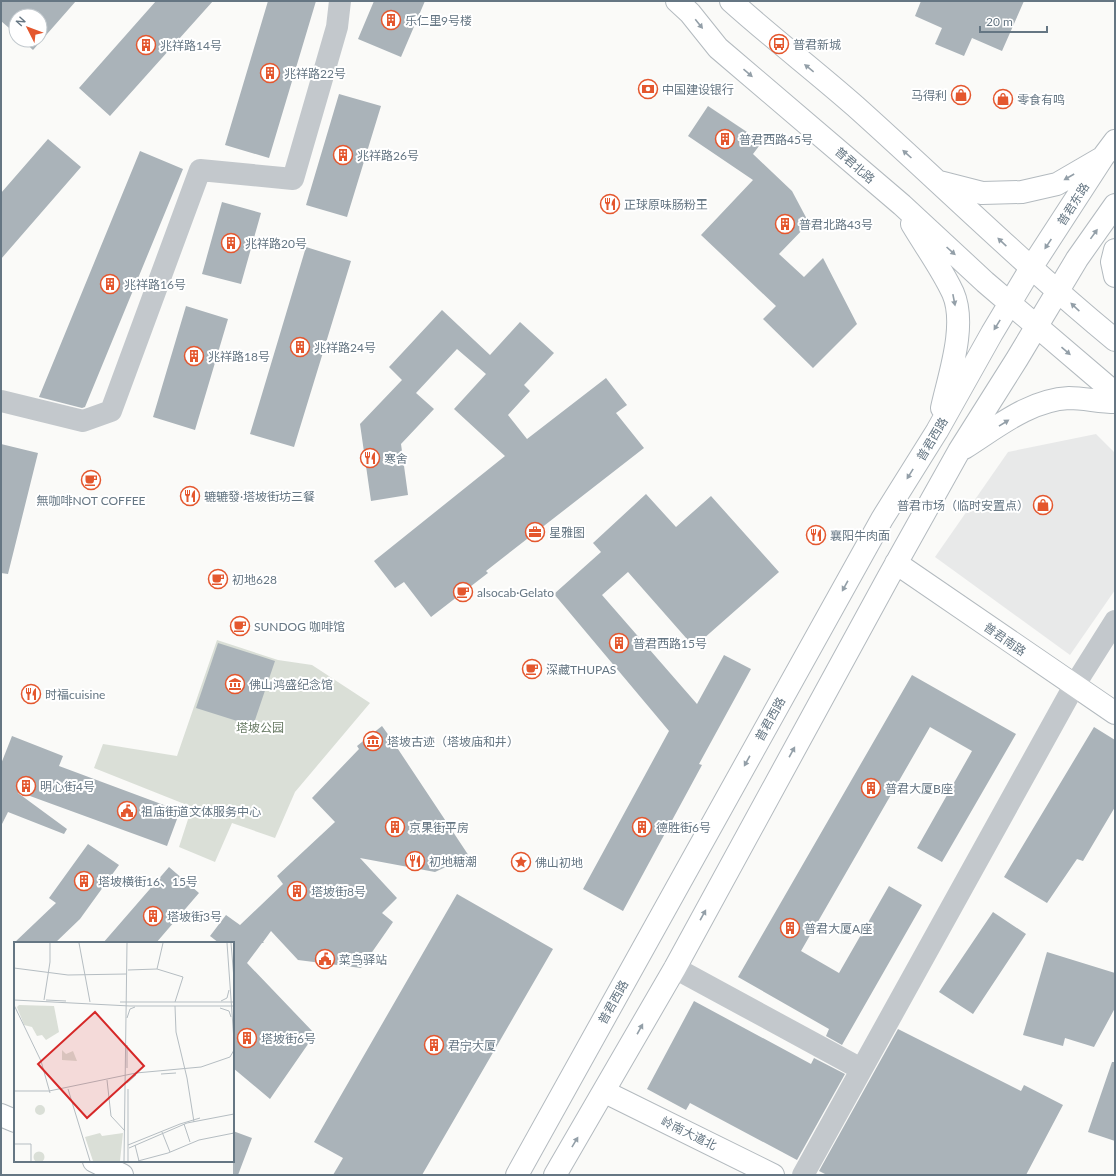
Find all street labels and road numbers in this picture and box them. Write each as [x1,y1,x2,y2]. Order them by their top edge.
street label: 普君北路 [832,144,878,186]
street label: 普君东路 [1054,180,1092,228]
street label: 普君西路 [913,415,951,463]
street label: 普君南路 [981,619,1029,659]
street label: 普君西路 [752,694,788,744]
street label: 普君西路 [595,977,631,1027]
street label: 岭南大道北 [659,1113,719,1153]

